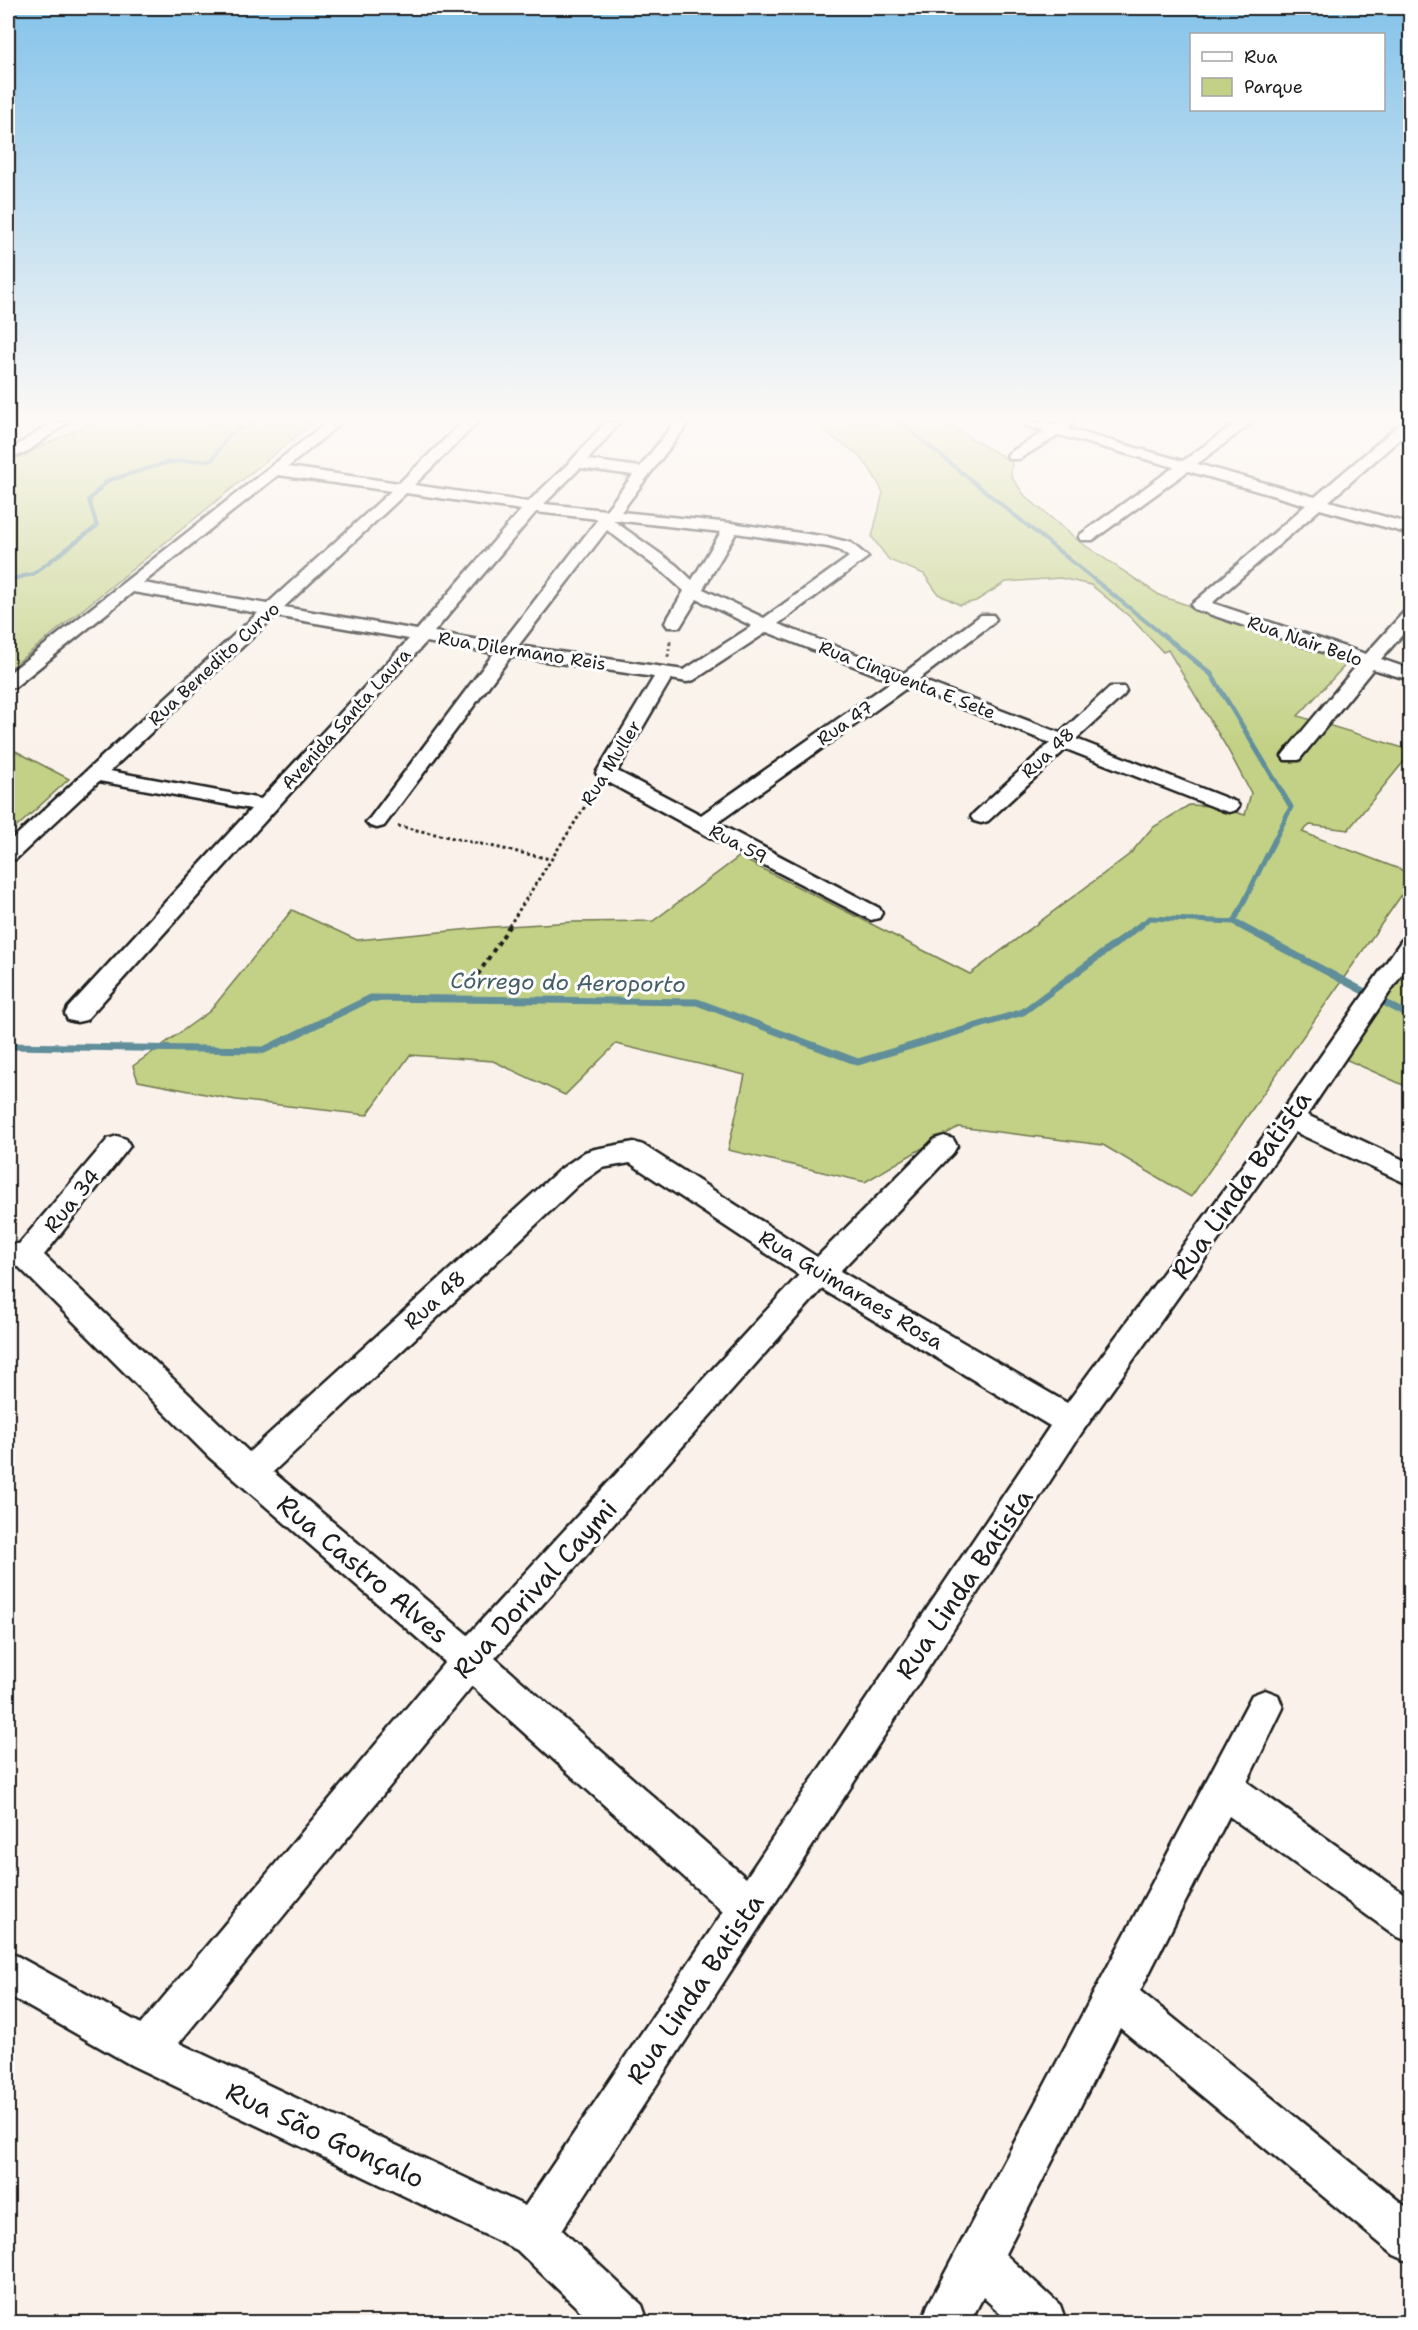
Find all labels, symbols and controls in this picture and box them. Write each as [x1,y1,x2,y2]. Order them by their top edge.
legend [1190,33,1385,111]
text: Rua [1244,45,1277,69]
text: Parque [1244,75,1303,99]
street label: Rua Benedito Curvo [143,597,285,731]
street label: Rua Nair Belo [1244,610,1366,672]
street label: Rua Dilermano Reis [436,626,608,676]
street label: Rua Cinquenta E Sete [815,635,999,725]
street label: Avenida Santa Laura [276,643,416,795]
street label: Rua 47 [812,695,878,751]
street label: Rua Muller [575,716,647,810]
street label: Rua 48 [1016,722,1080,784]
street label: Rua 59 [705,819,771,869]
water label: Córrego do Aeroporto [450,966,686,999]
street label: Rua Linda Batista [1162,1083,1319,1286]
street label: Rua 34 [38,1163,106,1239]
street label: Rua Guimaraes Rosa [754,1224,948,1356]
street label: Rua 48 [398,1264,472,1336]
street label: Rua Linda Batista [887,1482,1040,1686]
street label: Rua Castro Alves [270,1486,457,1651]
street label: Rua Dorival Caymi [445,1491,625,1686]
street label: Rua Linda Batista [618,1887,771,2091]
street label: Rua São Gonçalo [220,2073,430,2196]

